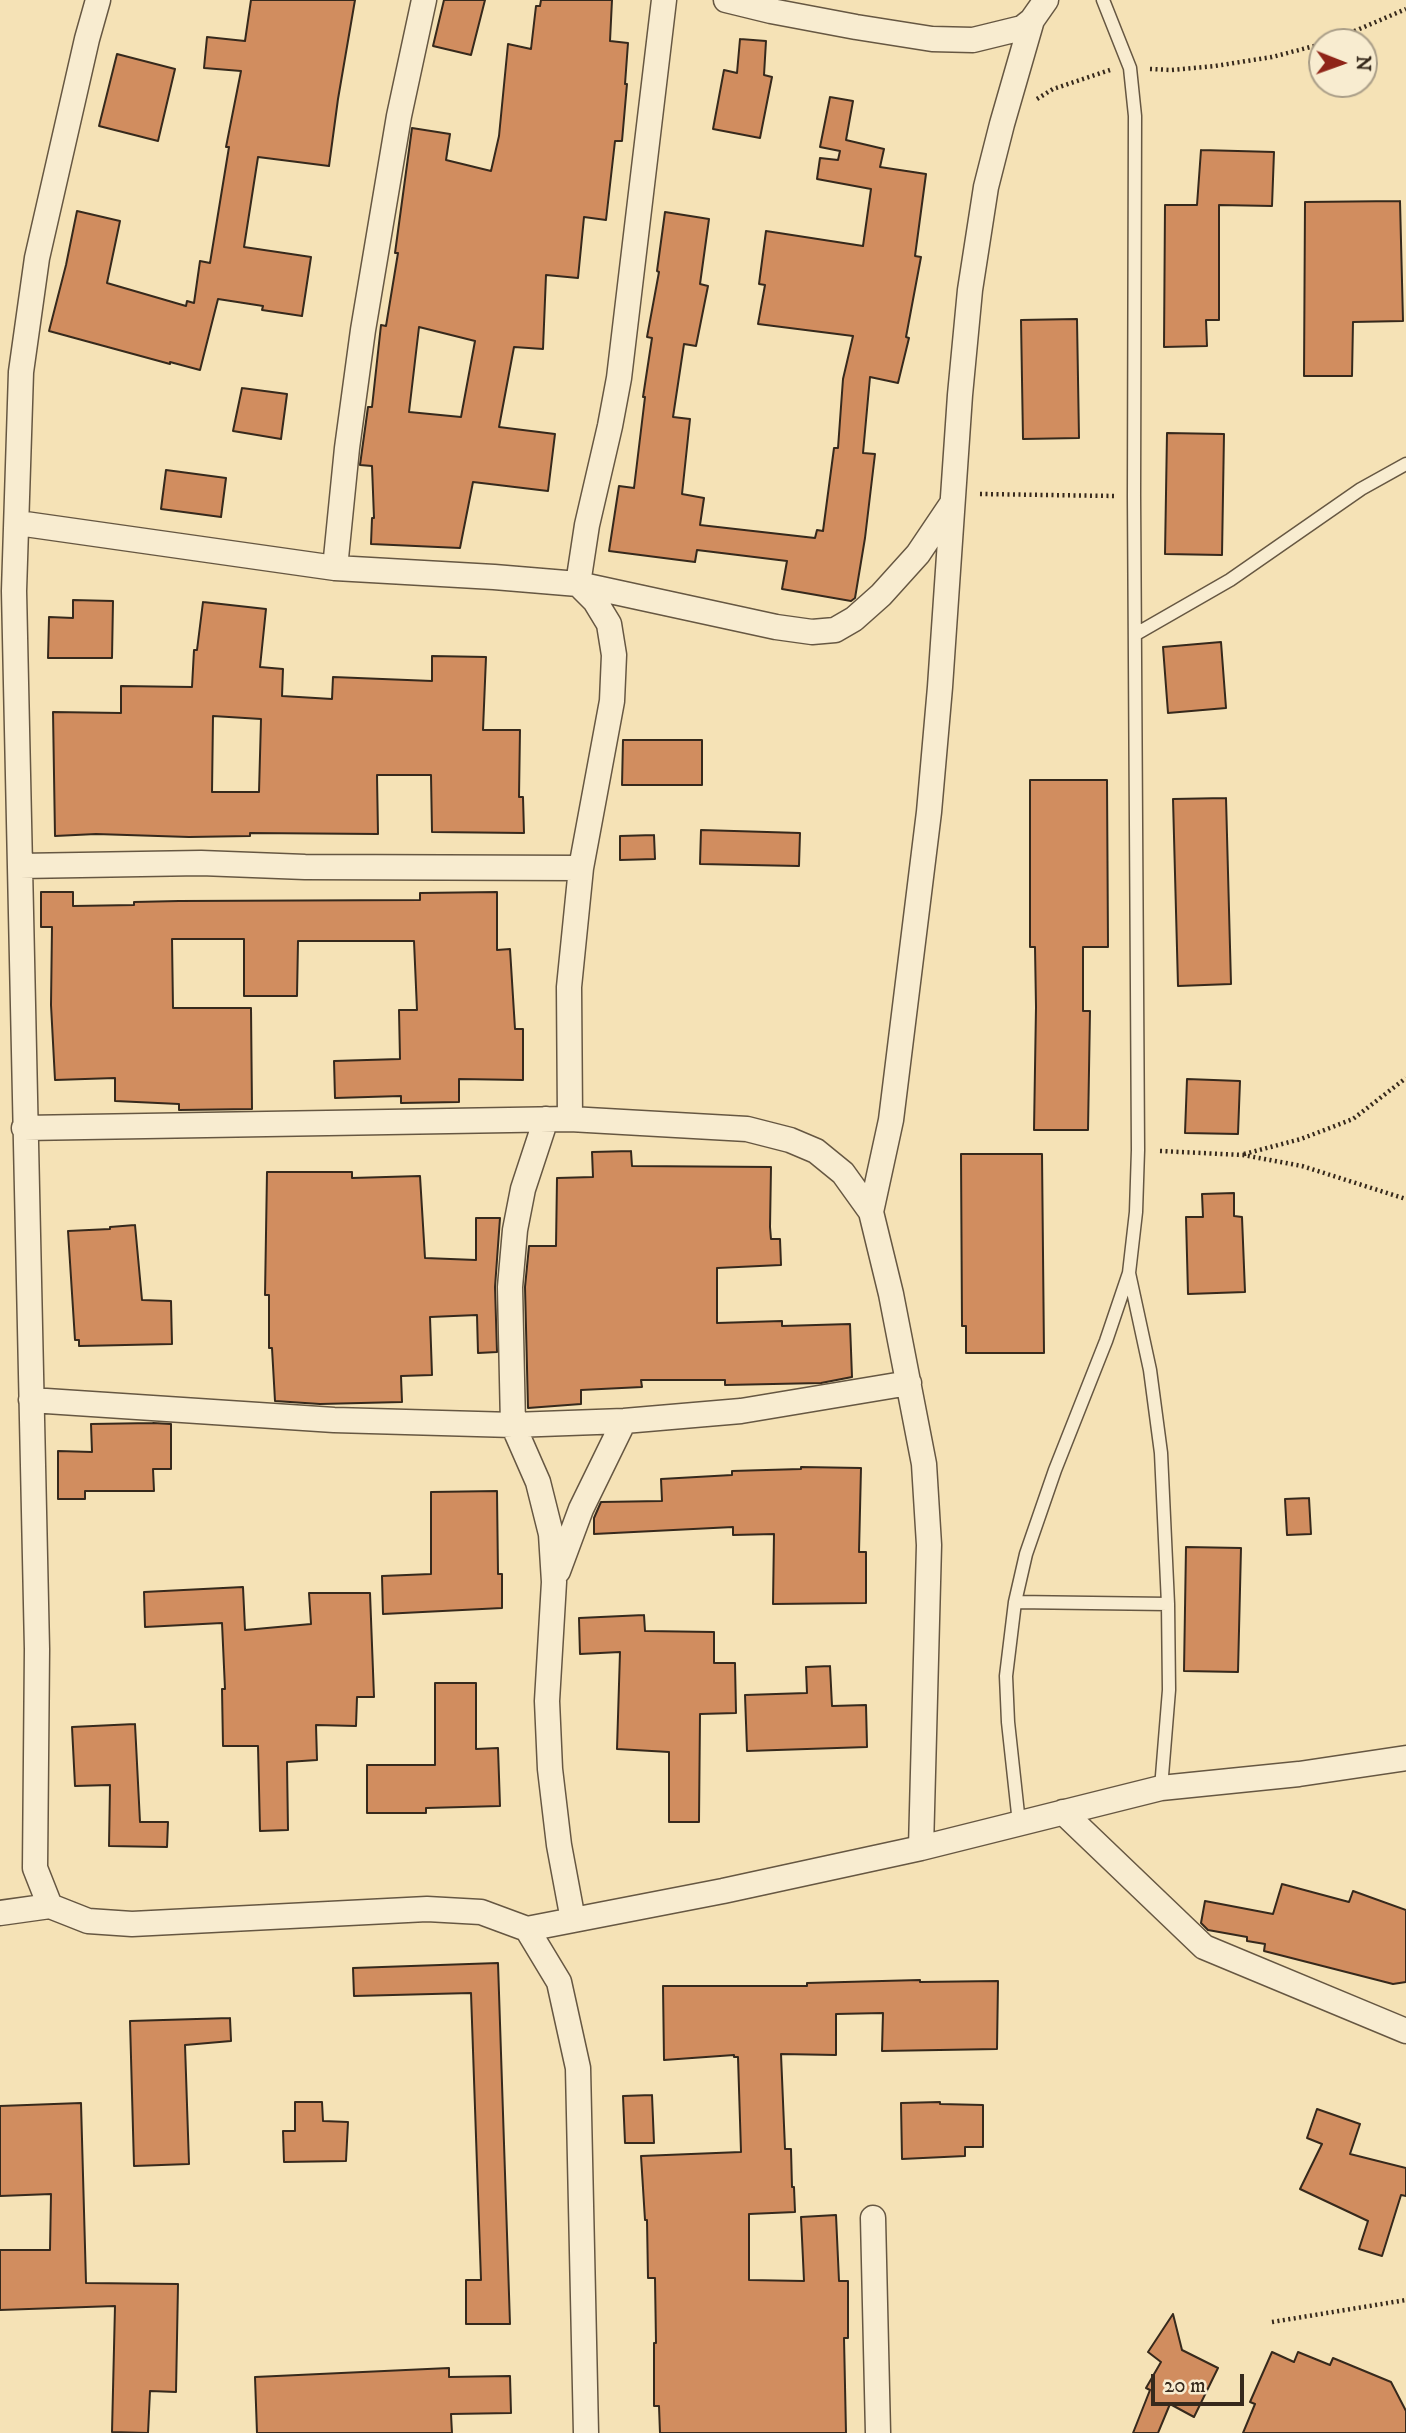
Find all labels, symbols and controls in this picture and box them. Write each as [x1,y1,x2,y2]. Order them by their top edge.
north arrow [1308,28,1378,98]
text: N [1351,55,1374,71]
scale bar [1154,2360,1247,2404]
text: 20 m [1164,2373,1206,2399]

